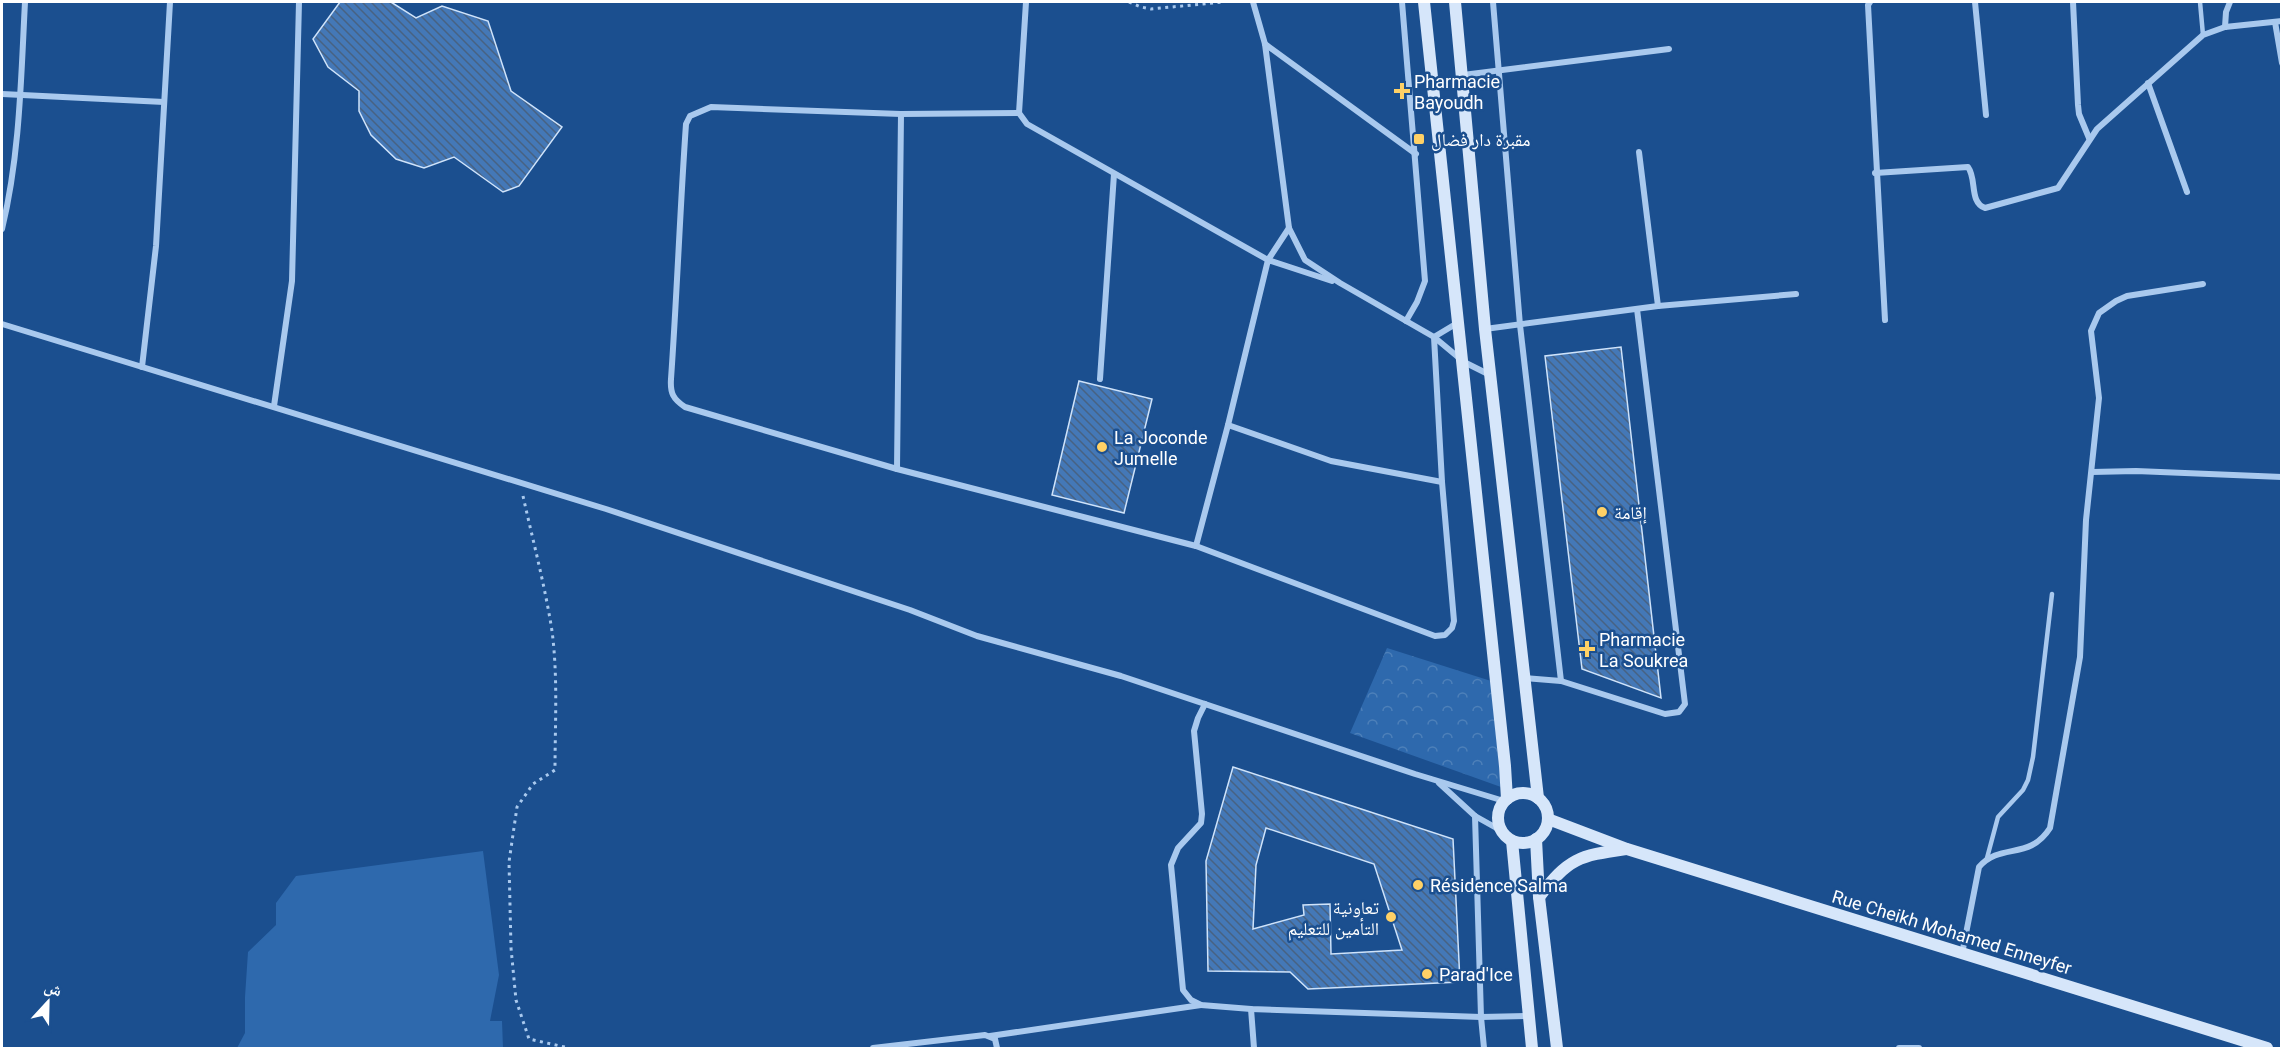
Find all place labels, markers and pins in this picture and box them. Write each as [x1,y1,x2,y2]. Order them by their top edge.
place label: Pharmacie Bayoudh [1414,71,1500,113]
marker: Pharmacie Bayoudh [1395,84,1409,98]
place label: مقبرة دار فضال [1431,129,1531,151]
marker: مقبرة دار فضال [1412,132,1426,146]
place label: La Joconde Jumelle [1114,427,1207,469]
marker: La Joconde Jumelle [1095,440,1109,454]
place label: إقامة [1614,502,1647,524]
marker: إقامة [1595,505,1609,519]
place label: Pharmacie La Soukrea [1599,629,1688,671]
marker: Pharmacie La Soukrea [1580,642,1594,656]
place label: Résidence Salma [1430,875,1568,896]
marker: Résidence Salma [1411,878,1425,892]
place label: تعاونية التأمين للتعليم [1288,897,1379,941]
marker: تعاونية التأمين للتعليم [1384,910,1398,924]
place label: Parad'Ice [1439,964,1513,985]
marker: Parad'Ice [1420,967,1434,981]

